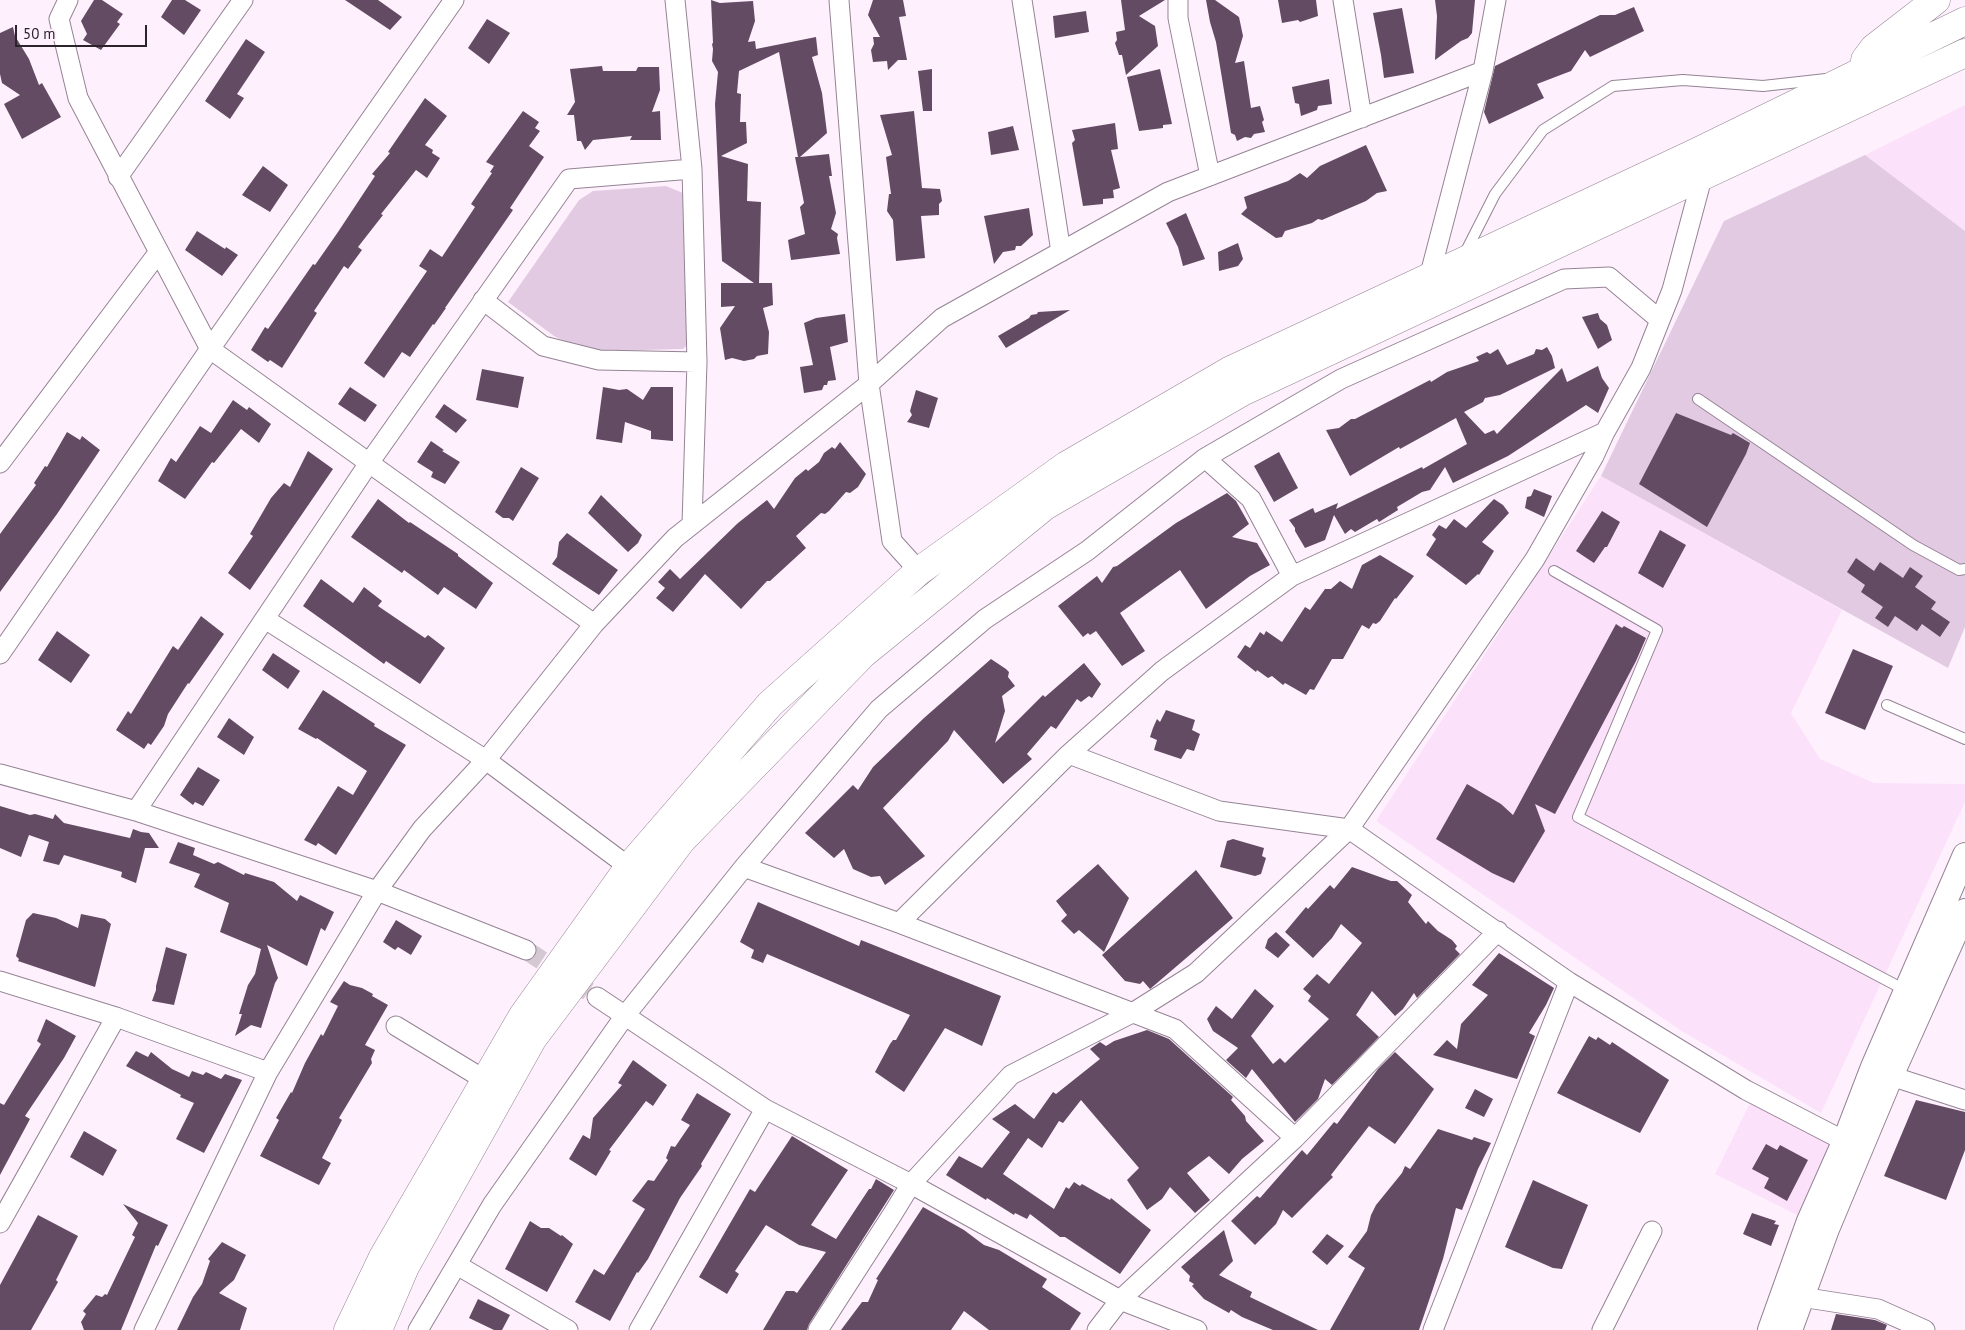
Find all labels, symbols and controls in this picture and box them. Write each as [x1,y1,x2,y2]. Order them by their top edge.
scale bar [18,15,150,47]
text: 50 m [23,24,56,43]

